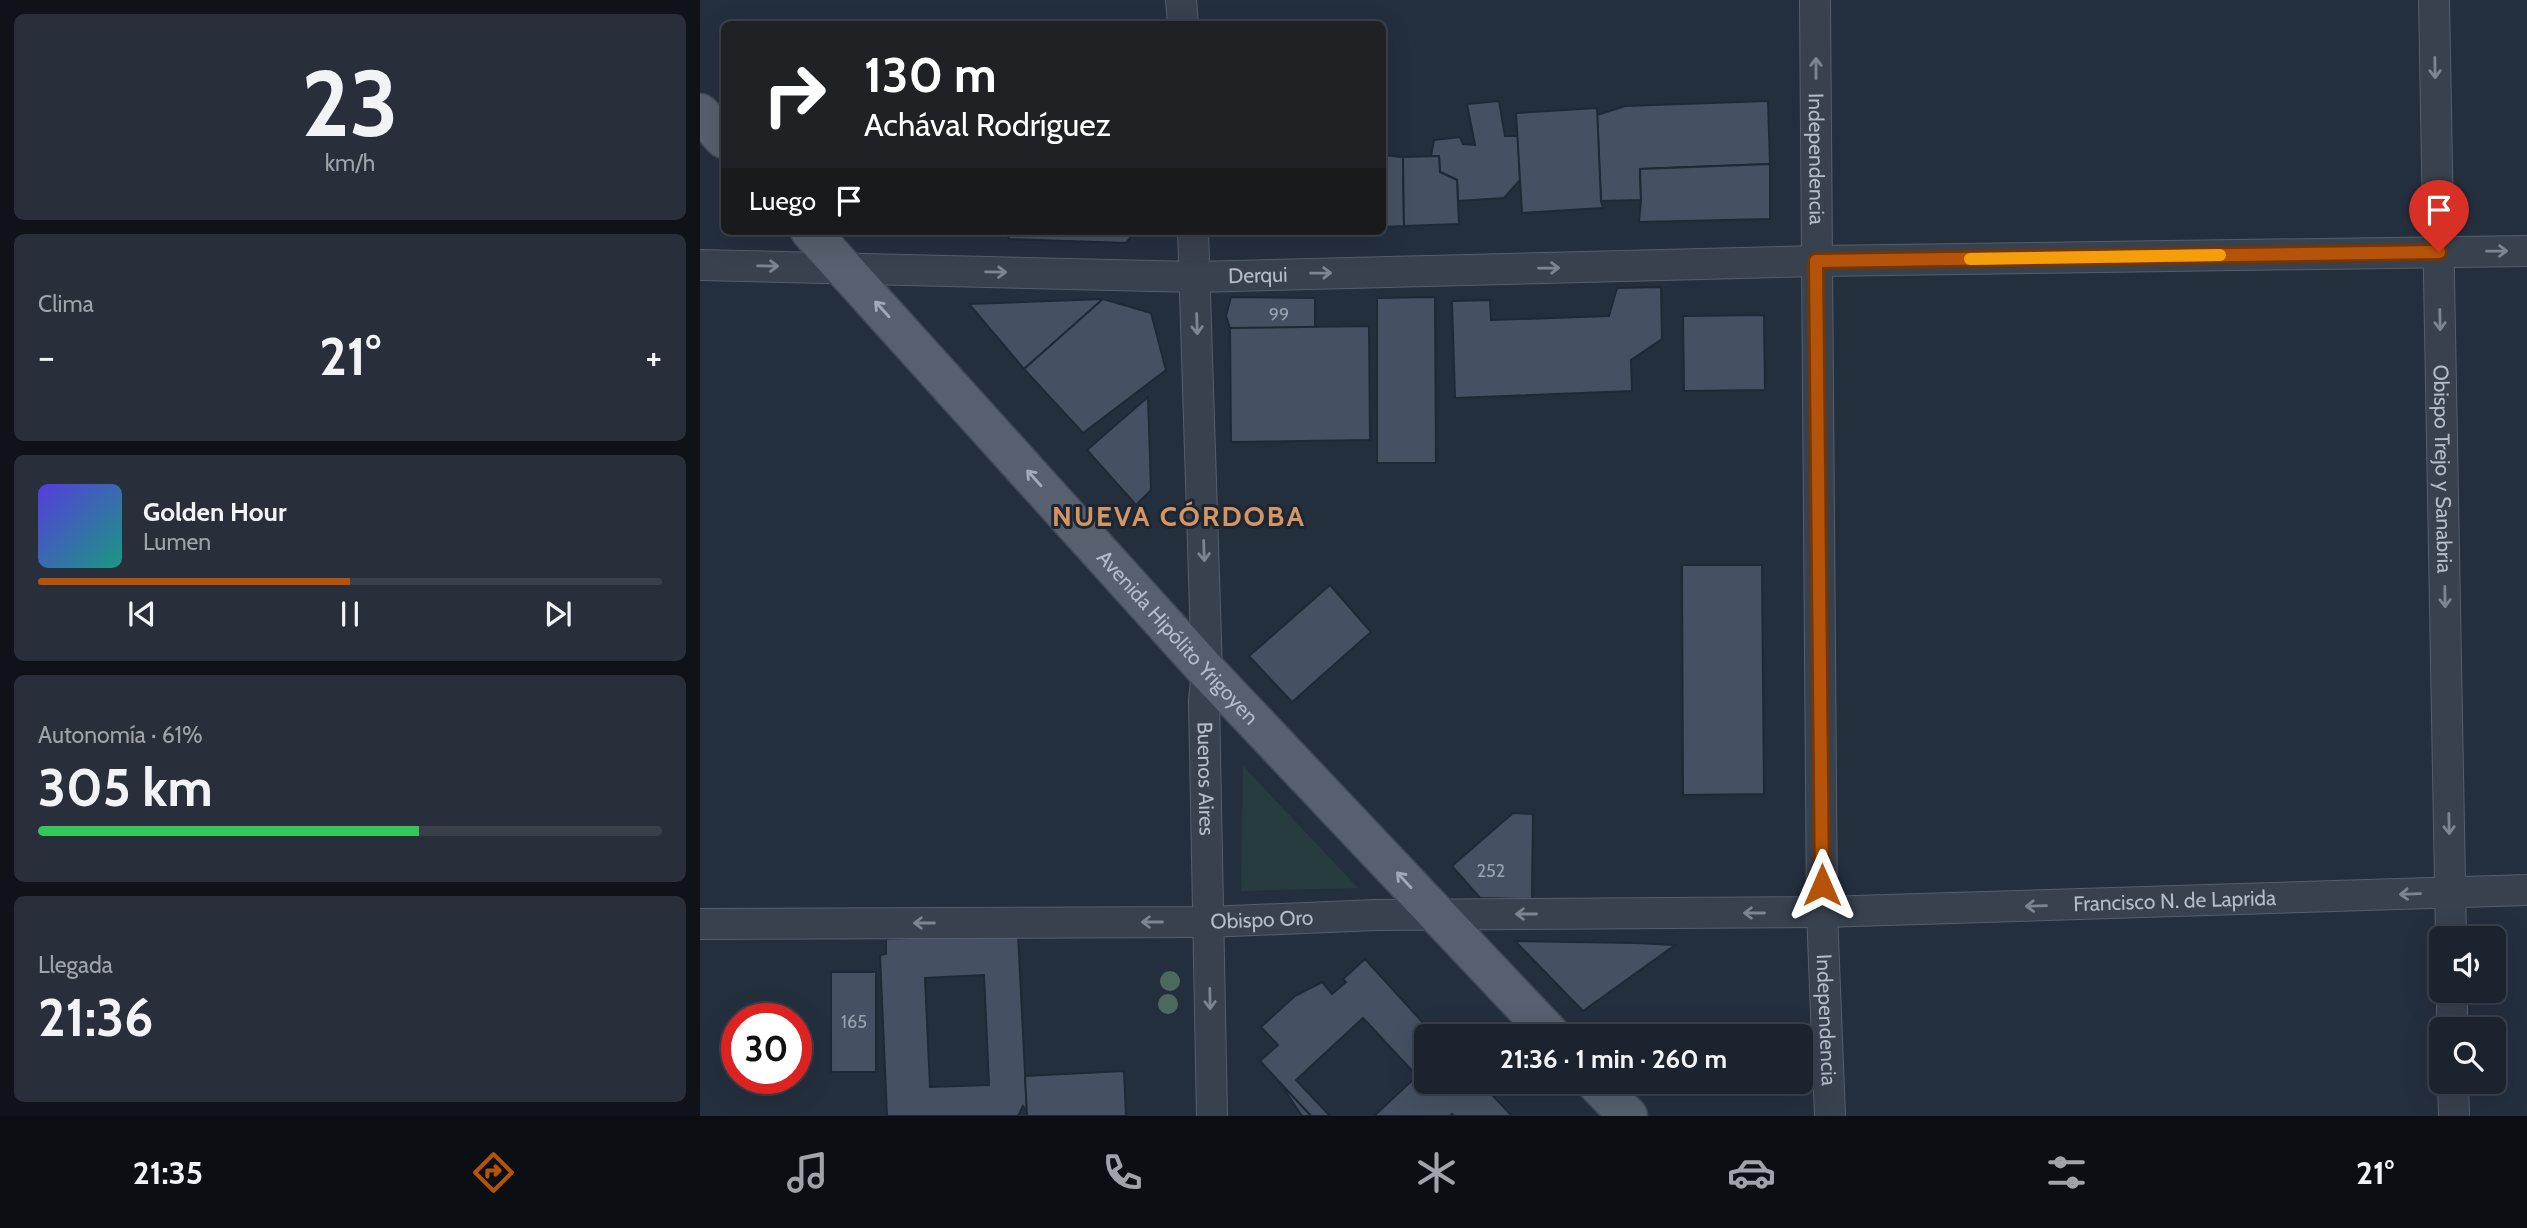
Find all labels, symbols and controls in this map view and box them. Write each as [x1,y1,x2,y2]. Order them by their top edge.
text: 130 m [864,45,997,104]
text: 23 [301,48,399,159]
icon: right [749,49,840,140]
one-way arrow [2429,56,2442,79]
one-way arrow [1809,57,1823,80]
street label: Independencia [1804,93,1830,225]
text: Achával Rodríguez [864,105,1111,144]
text: km/h [325,149,375,177]
pin [2409,180,2469,252]
icon: arrive [830,182,868,220]
text: Luego [749,185,816,217]
icon: arrive [2420,191,2458,229]
one-way arrow [2485,244,2508,258]
one-way arrow [756,259,779,273]
one-way arrow [1537,261,1560,274]
street label: Derqui [1228,262,1288,288]
one-way arrow [984,265,1007,278]
one-way arrow [1309,267,1332,280]
text: Clima [38,290,94,318]
one-way arrow [874,301,890,319]
house number: 99 [1269,304,1289,326]
one-way arrow [2434,308,2447,331]
one-way arrow [1191,312,1204,335]
text: 21° [319,325,381,388]
text: − [38,333,55,380]
text: + [645,333,662,380]
street label: Obispo Trejo y Sanabria [2429,364,2457,573]
one-way arrow [1026,470,1042,488]
text: Golden Hour [143,496,286,528]
district label: NUEVA CÓRDOBA [1052,499,1306,533]
text: Lumen [143,528,211,556]
one-way arrow [1197,539,1210,562]
street label: Avenida Hipólito Yrigoyen [1092,545,1264,729]
one-way arrow [2438,585,2452,608]
icon: previous [123,595,161,633]
icon: pause [331,595,369,633]
icon: next [539,595,577,633]
text: Autonomía · 61% [38,721,203,749]
street label: Buenos Aires [1192,721,1220,836]
text: 305 km [38,756,213,819]
one-way arrow [2442,812,2456,835]
position arrow [1785,848,1859,922]
house number: 252 [1477,860,1505,882]
one-way arrow [1396,871,1413,888]
street label: Francisco N. de Laprida [2073,885,2277,916]
one-way arrow [2399,888,2422,901]
one-way arrow [2024,899,2047,912]
street label: Obispo Oro [1210,905,1314,934]
one-way arrow [1743,906,1766,920]
one-way arrow [1515,907,1538,921]
one-way arrow [1141,915,1164,929]
one-way arrow [913,916,936,930]
map controls [2429,926,2506,1094]
button: sound [2429,926,2506,1003]
text: Llegada [38,951,113,979]
street label: Independencia [1812,954,1842,1086]
text: 21:36 [38,986,154,1049]
one-way arrow [1203,987,1216,1010]
speed limit sign: 30 [721,1003,812,1094]
house number: 165 [841,1011,867,1033]
button: search [2429,1017,2506,1094]
text: 21:36 · 1 min · 260 m [1500,1043,1727,1075]
icon: directions [469,1148,518,1197]
icon: music [783,1148,832,1197]
icon: phone [1098,1148,1147,1197]
icon: climate [1412,1148,1461,1197]
icon: car [1727,1148,1776,1197]
icon: filters [2042,1148,2091,1197]
text: 21:35 [133,1153,203,1192]
text: 21° [2356,1153,2394,1192]

